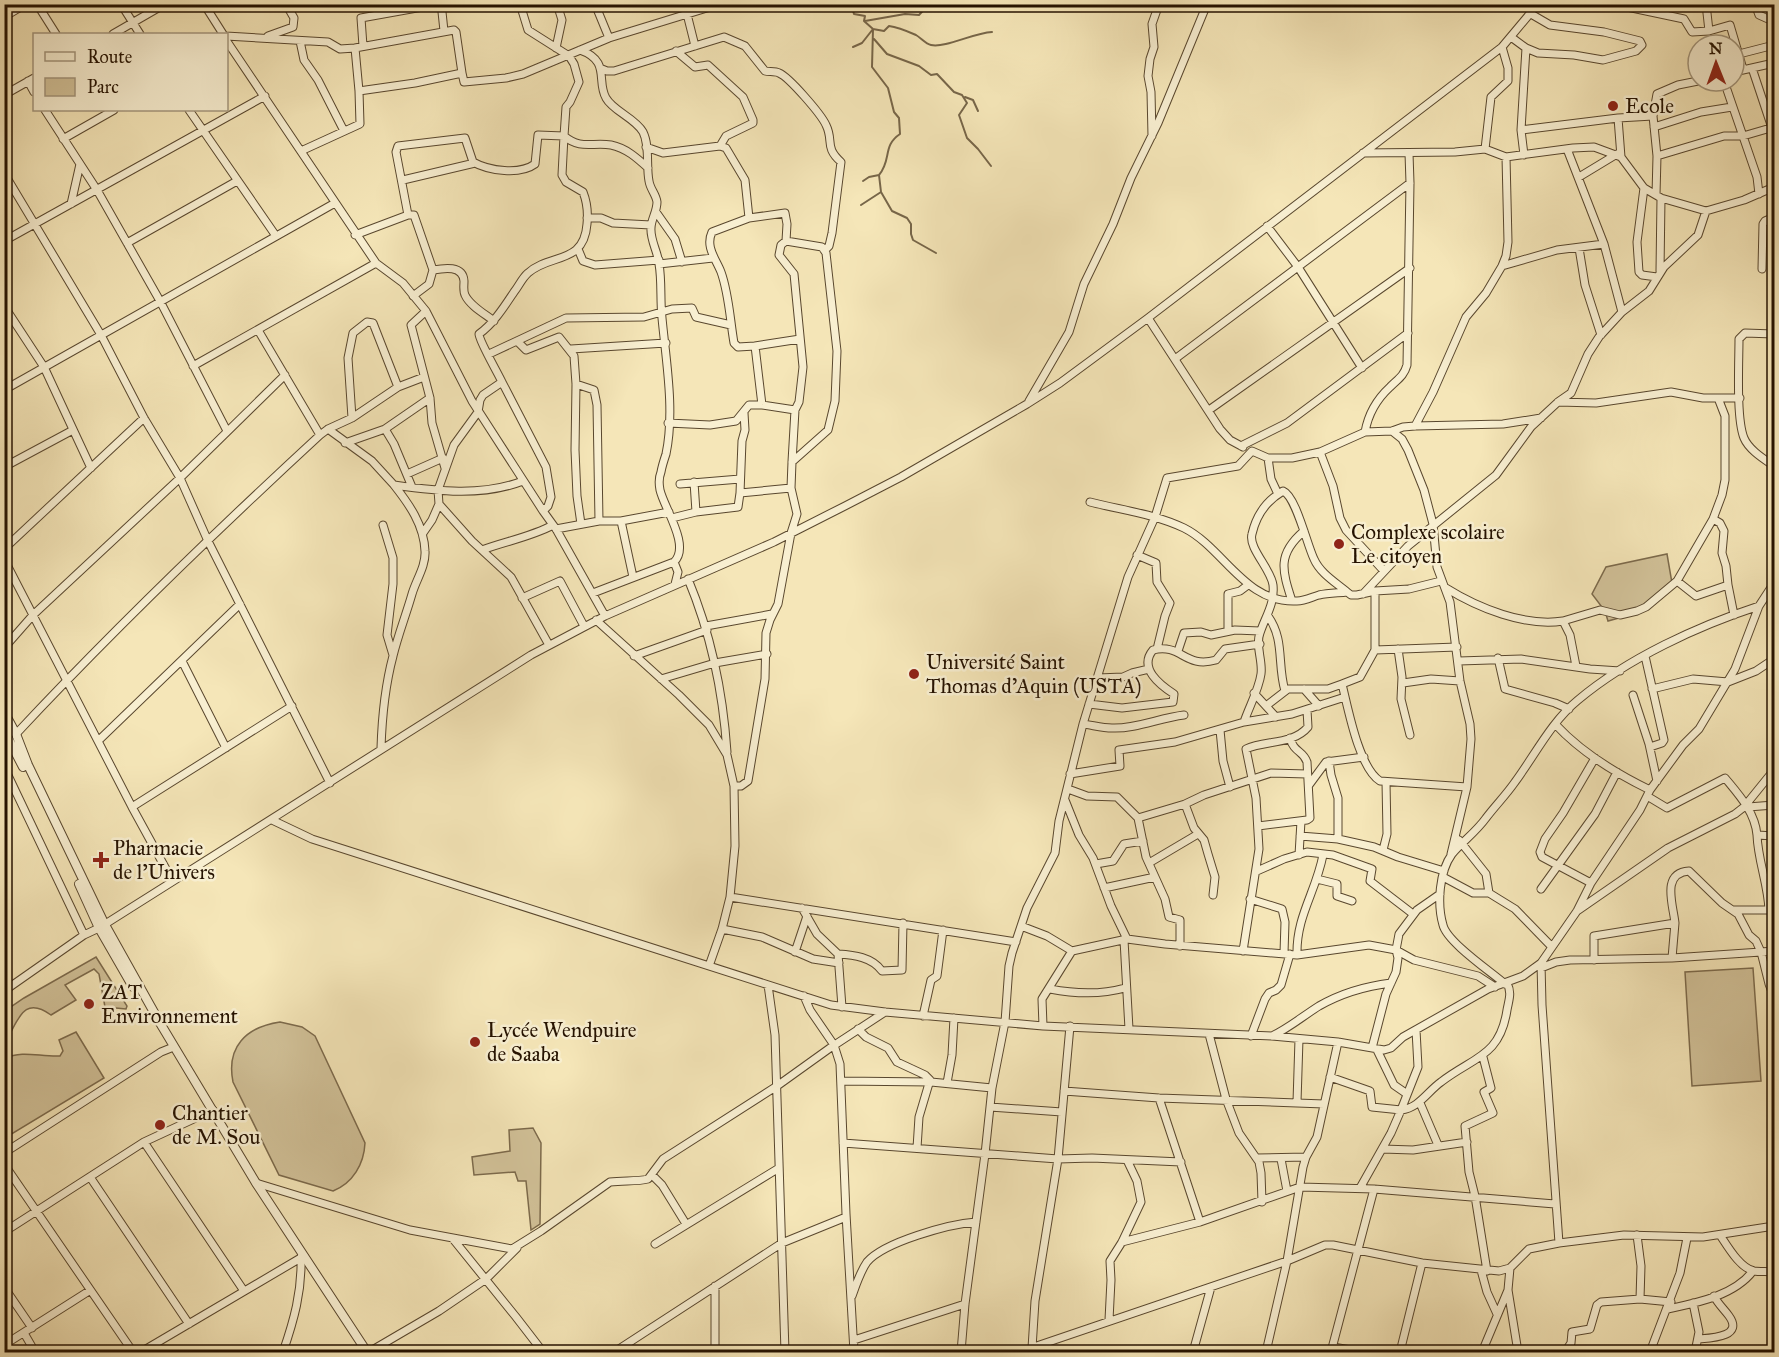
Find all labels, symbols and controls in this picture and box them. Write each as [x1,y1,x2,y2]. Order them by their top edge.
legend [33,33,228,111]
north arrow [1686,33,1746,93]
text: N [1709,39,1723,58]
text: Route [87,46,132,68]
text: Parc [87,76,119,98]
place label: Ecole [1625,93,1674,119]
marker: Ecole [1606,99,1620,113]
place label: Complexe scolaire Le citoyen [1351,519,1505,569]
marker: Complexe scolaire Le citoyen [1332,537,1346,551]
place label: Université Saint Thomas d’Aquin (USTA) [926,649,1142,699]
marker: Université Saint Thomas d’Aquin (USTA) [907,667,921,681]
place label: Pharmacie de l'Univers [113,835,215,885]
marker: Pharmacie de l'Univers [94,853,108,867]
place label: ZAT Environnement [101,979,239,1029]
marker: ZAT Environnement [82,997,96,1011]
place label: Lycée Wendpuire de Saaba [487,1017,637,1067]
marker: Lycée Wendpuire de Saaba [468,1035,482,1049]
place label: Chantier de M. Sou [172,1100,260,1150]
marker: Chantier de M. Sou [153,1118,167,1132]

